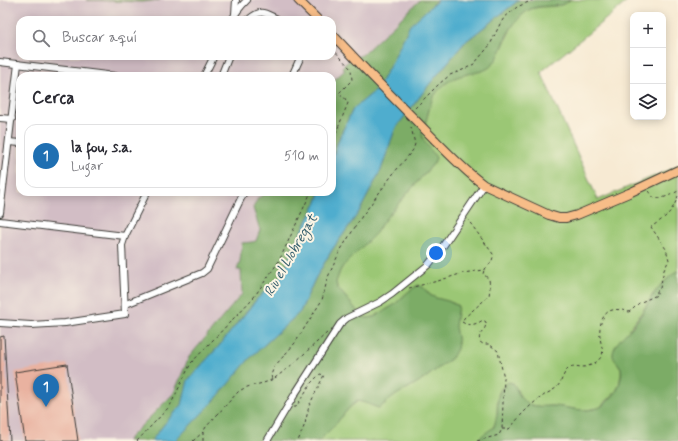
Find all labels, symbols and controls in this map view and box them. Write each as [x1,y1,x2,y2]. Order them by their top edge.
map controls [630,12,666,120]
button: + [630,12,666,48]
search box [16,16,336,60]
icon: search [30,27,52,49]
text: Buscar aquí [62,28,137,48]
button: − [630,48,666,84]
button: layers [630,84,666,120]
text: Cerca [32,87,75,109]
text: la fou, s.a. [71,138,132,158]
text: 1 [43,148,49,165]
text: 510 m [284,148,319,165]
text: Lugar [71,158,103,175]
water label: Riu el Llobregat [260,211,324,301]
your location [426,243,446,263]
pin: 1 [33,374,59,407]

